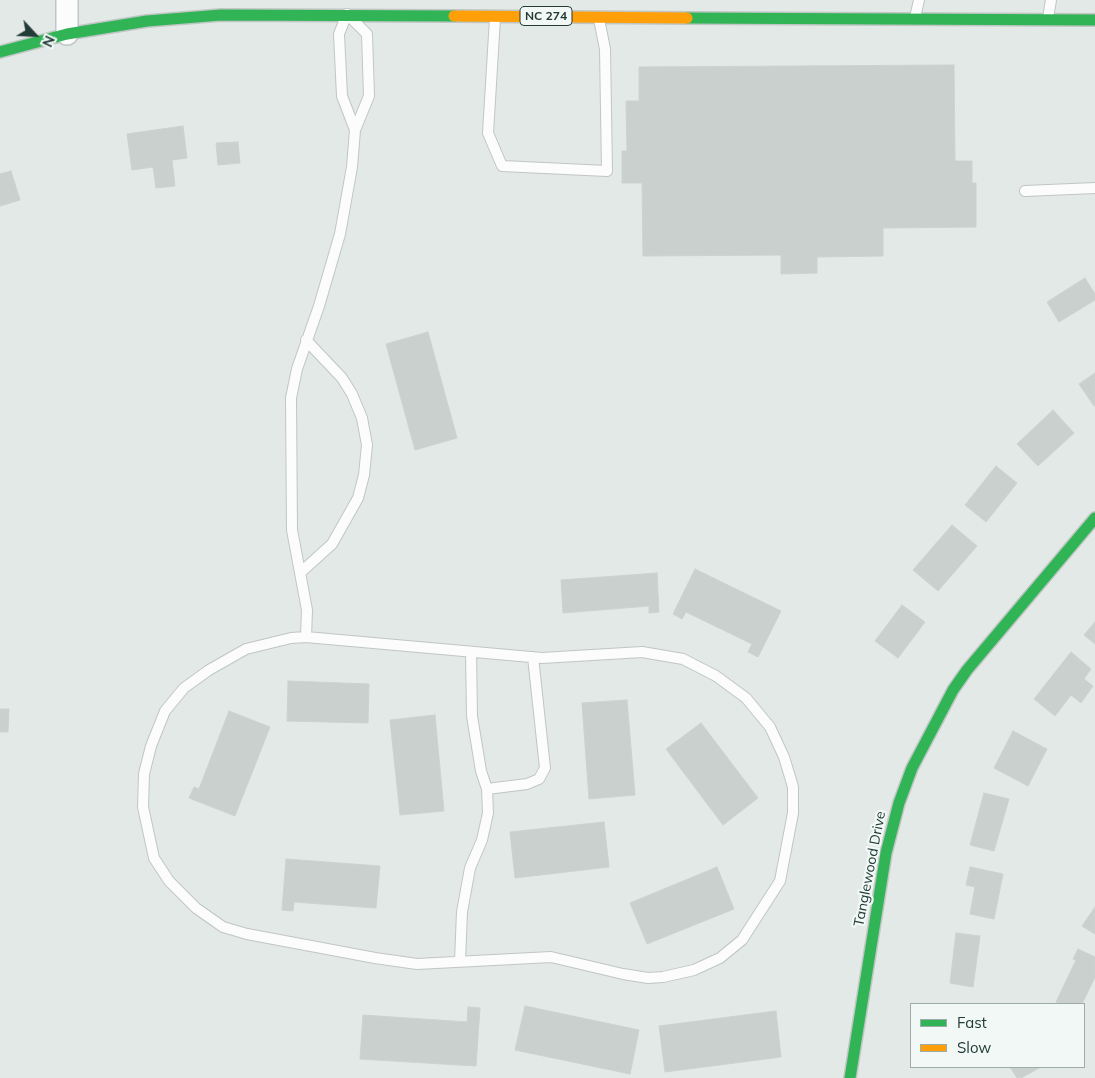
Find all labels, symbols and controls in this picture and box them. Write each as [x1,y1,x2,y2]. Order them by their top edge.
road number: NC 274 [520,7,572,26]
north arrow [10,10,60,60]
text: N [38,33,59,50]
street label: Tanglewood Drive [851,810,889,928]
legend [910,1003,1085,1068]
text: Fast [957,1013,987,1032]
text: Slow [957,1038,991,1057]

